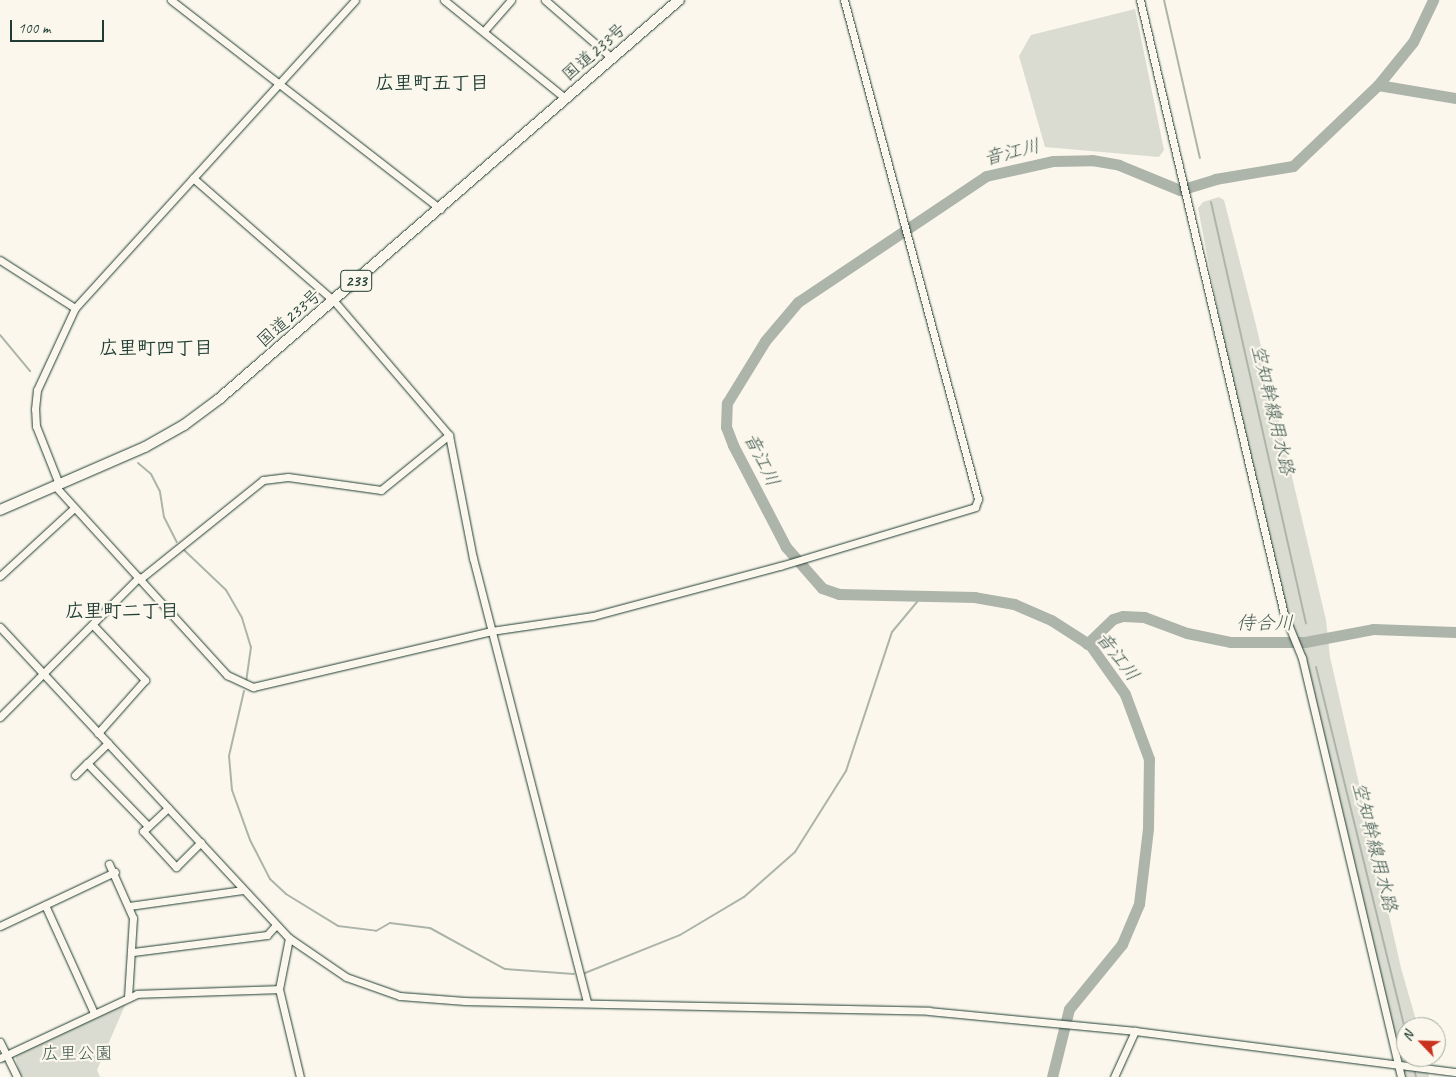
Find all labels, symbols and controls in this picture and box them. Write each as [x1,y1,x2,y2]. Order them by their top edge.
scale bar [12,10,106,42]
street label: 国道233号 [557,18,631,86]
text: 100 m [18,19,50,38]
district label: 広里町五丁目 [375,73,489,95]
water label: 音江川 [982,135,1042,171]
road number: 233 [340,268,372,294]
street label: 国道233号 [252,284,326,352]
district label: 広里町四丁目 [99,338,213,360]
water label: 空知幹線用水路 [1246,343,1298,477]
water label: 音江川 [738,429,784,491]
district label: 広里町二丁目 [65,601,179,623]
water label: 侍合川 [1237,613,1293,635]
water label: 音江川 [1090,628,1144,686]
water label: 空知幹線用水路 [1347,780,1401,914]
north arrow [1396,1017,1446,1067]
text: N [1398,1029,1417,1044]
park label: 広里公園 [41,1042,113,1064]

